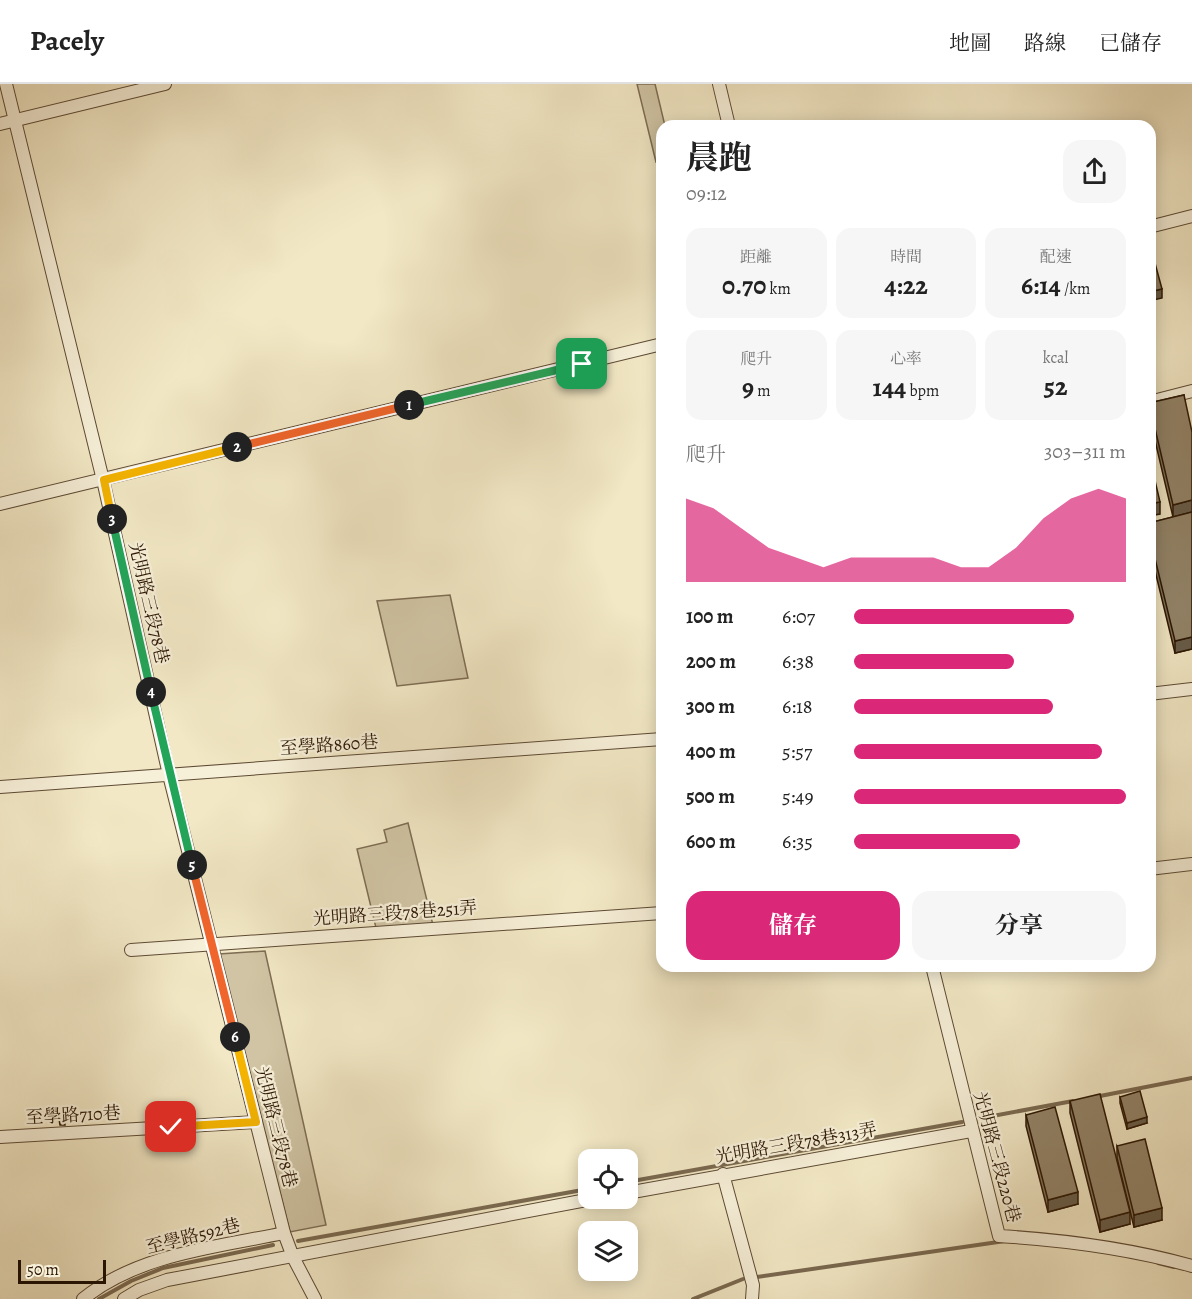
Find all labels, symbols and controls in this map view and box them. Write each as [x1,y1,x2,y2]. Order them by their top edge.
text: Pacely [30,22,104,60]
text: 地圖 [949,29,991,57]
text: 路線 [1024,29,1066,57]
text: 已儲存 [1099,29,1162,57]
text: 晨跑 [686,135,752,180]
button: share [1063,140,1126,203]
text: 09:12 [686,180,727,207]
text: 距離 [740,246,772,268]
text: 時間 [890,246,922,268]
text: 配速 [1040,246,1072,268]
text: 0.70 [722,268,766,303]
text: 4:22 [884,268,928,303]
text: 6:14 [1021,268,1061,303]
text: km [766,278,791,300]
text: /km [1061,278,1090,300]
pin [556,338,607,389]
icon: arrive [565,347,598,380]
text: kcal [1043,347,1068,369]
text: 爬升 [740,348,772,370]
text: 心率 [890,348,922,370]
text: 52 [1044,369,1068,404]
text: 9 [742,370,754,405]
text: 144 [873,370,906,405]
text: m [754,380,771,402]
text: bpm [906,380,939,402]
pin: 1 [394,390,424,420]
text: 1 [406,394,412,416]
pin: 2 [222,432,252,462]
text: 2 [233,436,241,458]
text: 303–311 m [1044,438,1126,465]
text: 爬升 [686,441,726,468]
pin: 3 [97,504,127,534]
text: 3 [109,508,115,530]
street label: 光明路三段78巷 [123,540,175,666]
text: 100 m [686,603,734,630]
text: 6:07 [782,603,815,630]
text: 200 m [686,648,736,675]
text: 6:38 [782,648,814,675]
pin: 4 [136,677,166,707]
text: 4 [147,681,155,703]
text: 300 m [686,693,735,720]
text: 6:18 [782,693,813,720]
street label: 至學路860巷 [279,730,379,760]
text: 400 m [686,738,736,765]
text: 5:57 [782,738,812,765]
text: 500 m [686,783,735,810]
text: 5:49 [782,783,814,810]
text: 600 m [686,828,736,855]
text: 6:35 [782,828,813,855]
pin: 5 [177,850,207,880]
text: 5 [189,854,195,876]
button: 儲存 [686,891,900,960]
button: 分享 [912,891,1126,960]
street label: 光明路三段78巷251弄 [312,895,478,931]
pin: 6 [220,1022,250,1052]
text: 6 [231,1026,239,1048]
street label: 光明路三段78巷 [249,1064,303,1190]
street label: 光明路三段220巷 [968,1089,1026,1225]
street label: 至學路710巷 [25,1101,121,1129]
pin [145,1101,196,1152]
icon: check [154,1110,187,1143]
street label: 光明路三段78巷313弄 [713,1117,879,1169]
map controls [578,1149,638,1281]
button: locate [578,1149,638,1209]
street label: 至學路592巷 [143,1213,243,1259]
button: layers [578,1221,638,1281]
scale bar [18,1257,106,1284]
text: 50 m [27,1259,59,1281]

